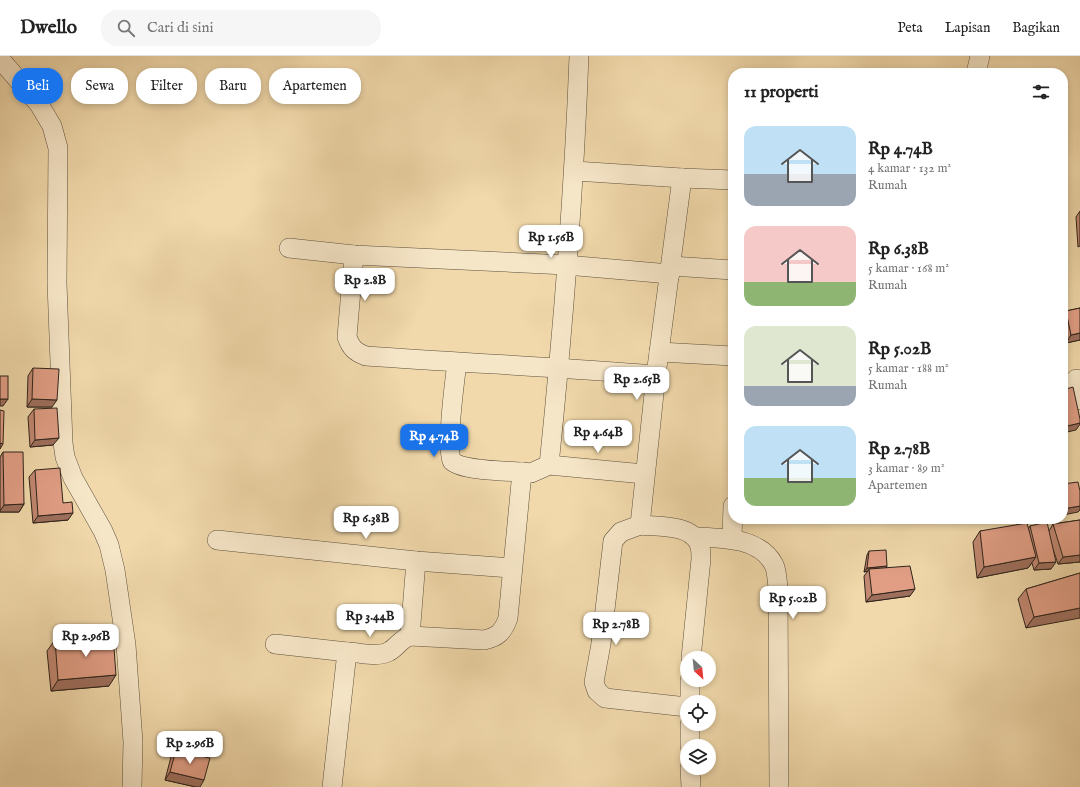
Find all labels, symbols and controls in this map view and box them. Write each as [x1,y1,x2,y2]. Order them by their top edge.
search box [101,10,381,46]
text: Dwello [20,16,77,40]
icon: search [115,17,137,39]
text: Cari di sini [147,18,214,37]
text: Peta [897,19,923,37]
text: Lapisan [945,19,990,37]
text: Bagikan [1012,19,1060,37]
chip: Beli [12,68,63,104]
chip: Sewa [71,68,128,104]
chip: Filter [136,68,197,104]
chip: Baru [205,68,261,104]
chip: Apartemen [269,68,361,104]
icon: filters [1030,81,1052,103]
text: 11 properti [744,82,819,103]
text: Rp 4.74B [868,139,933,160]
icon: home [776,142,824,190]
text: 4 kamar · 132 m² [868,160,951,177]
text: Rumah [868,177,907,194]
pin: Rp 1.56B [510,225,592,259]
text: Rp 1.56B [528,229,574,246]
text: Rp 6.38B [868,239,929,260]
icon: home [776,242,824,290]
text: 5 kamar · 168 m² [868,260,949,277]
pin: Rp 2.8B [328,268,402,302]
text: Rp 2.8B [344,272,386,289]
text: Rumah [868,277,907,294]
text: Rp 5.02B [868,339,931,360]
icon: home [776,342,824,390]
text: 5 kamar · 188 m² [868,360,949,377]
pin: Rp 2.65B [596,367,678,401]
text: Rp 2.65B [613,371,661,388]
text: Rumah [868,377,907,394]
pin: Rp 4.64B [557,420,639,454]
pin: Rp 4.74B [393,424,475,458]
text: Rp 4.64B [573,424,623,441]
text: Rp 4.74B [409,428,459,445]
text: Rp 2.78B [868,439,930,460]
icon: home [776,442,824,490]
text: 3 kamar · 89 m² [868,460,945,477]
text: Apartemen [868,477,928,494]
pin: Rp 6.38B [325,506,407,540]
text: Rp 6.38B [343,510,389,527]
pin: Rp 5.02B [752,586,834,620]
text: Rp 5.02B [769,590,817,607]
pin: Rp 3.44B [329,604,411,638]
text: Rp 3.44B [346,608,394,625]
pin: Rp 2.78B [575,612,657,646]
text: Rp 2.78B [592,616,640,633]
pin: Rp 2.96B [45,624,127,658]
text: Rp 2.96B [62,628,110,645]
north arrow [680,651,716,687]
map controls [680,651,716,775]
button: locate [680,695,716,731]
pin: Rp 2.96B [149,731,231,765]
text: Rp 2.96B [166,735,214,752]
button: layers [680,739,716,775]

